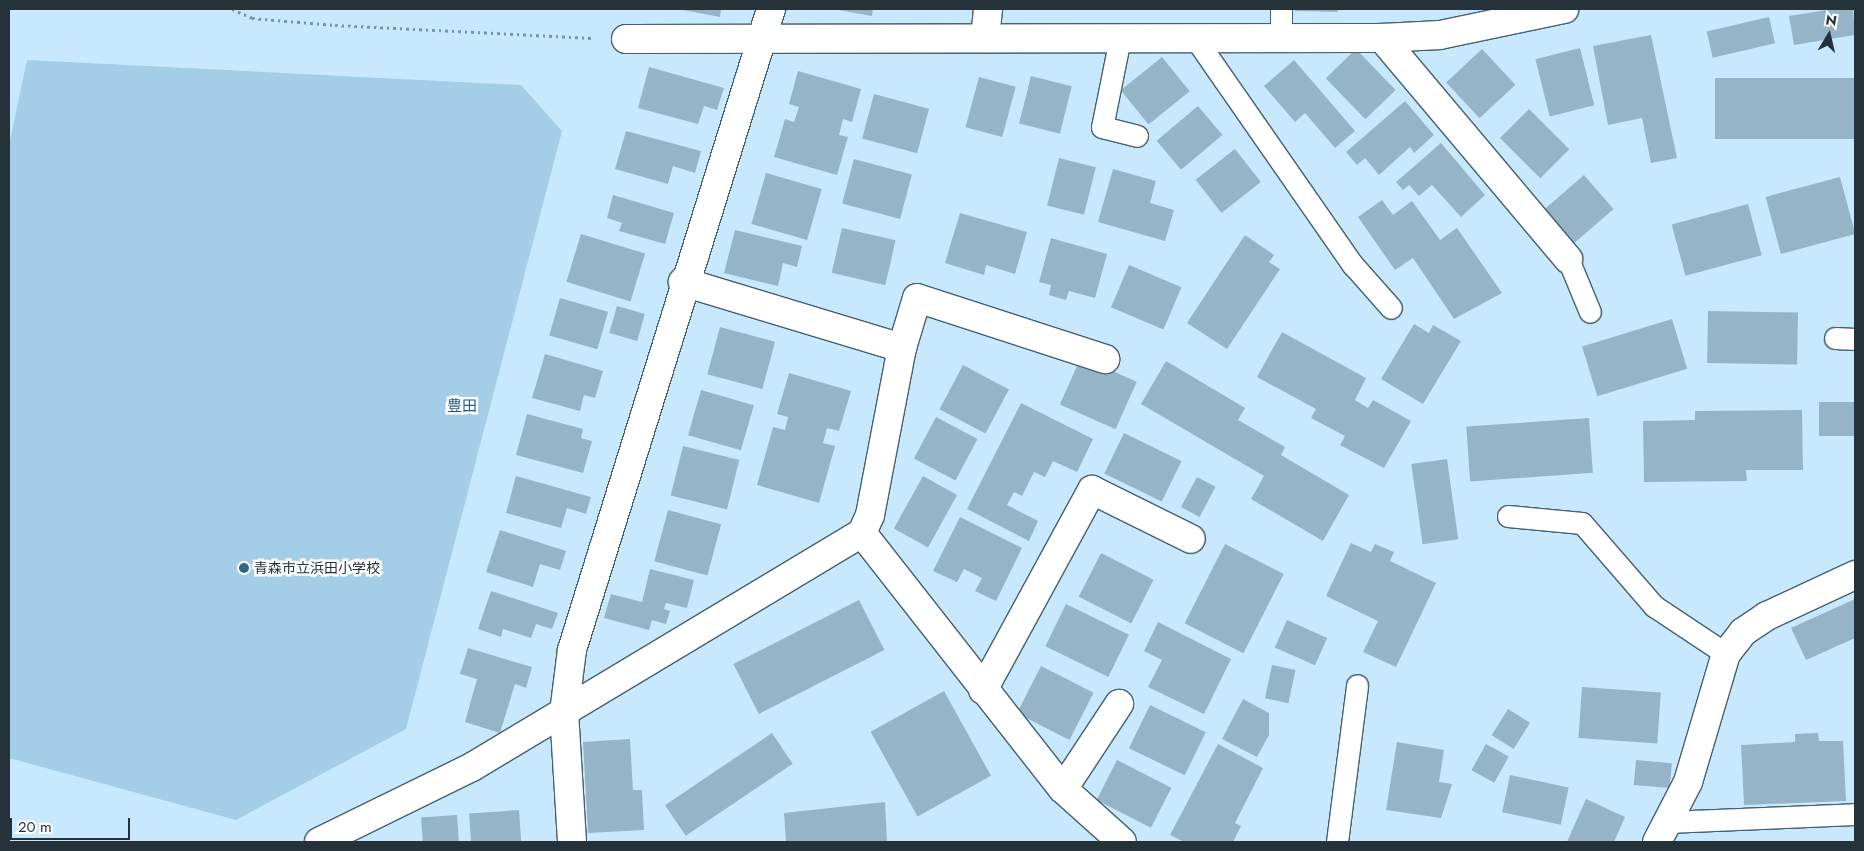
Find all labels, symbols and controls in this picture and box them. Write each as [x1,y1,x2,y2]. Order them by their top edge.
text: N [1824,9,1838,31]
north arrow [1804,10,1854,60]
district label: 豊田 [447,398,477,416]
place label: 青森市立浜田小学校 [254,560,380,576]
marker: 青森市立浜田小学校 [238,562,250,574]
scale bar [12,808,132,840]
text: 20 m [18,816,52,838]

